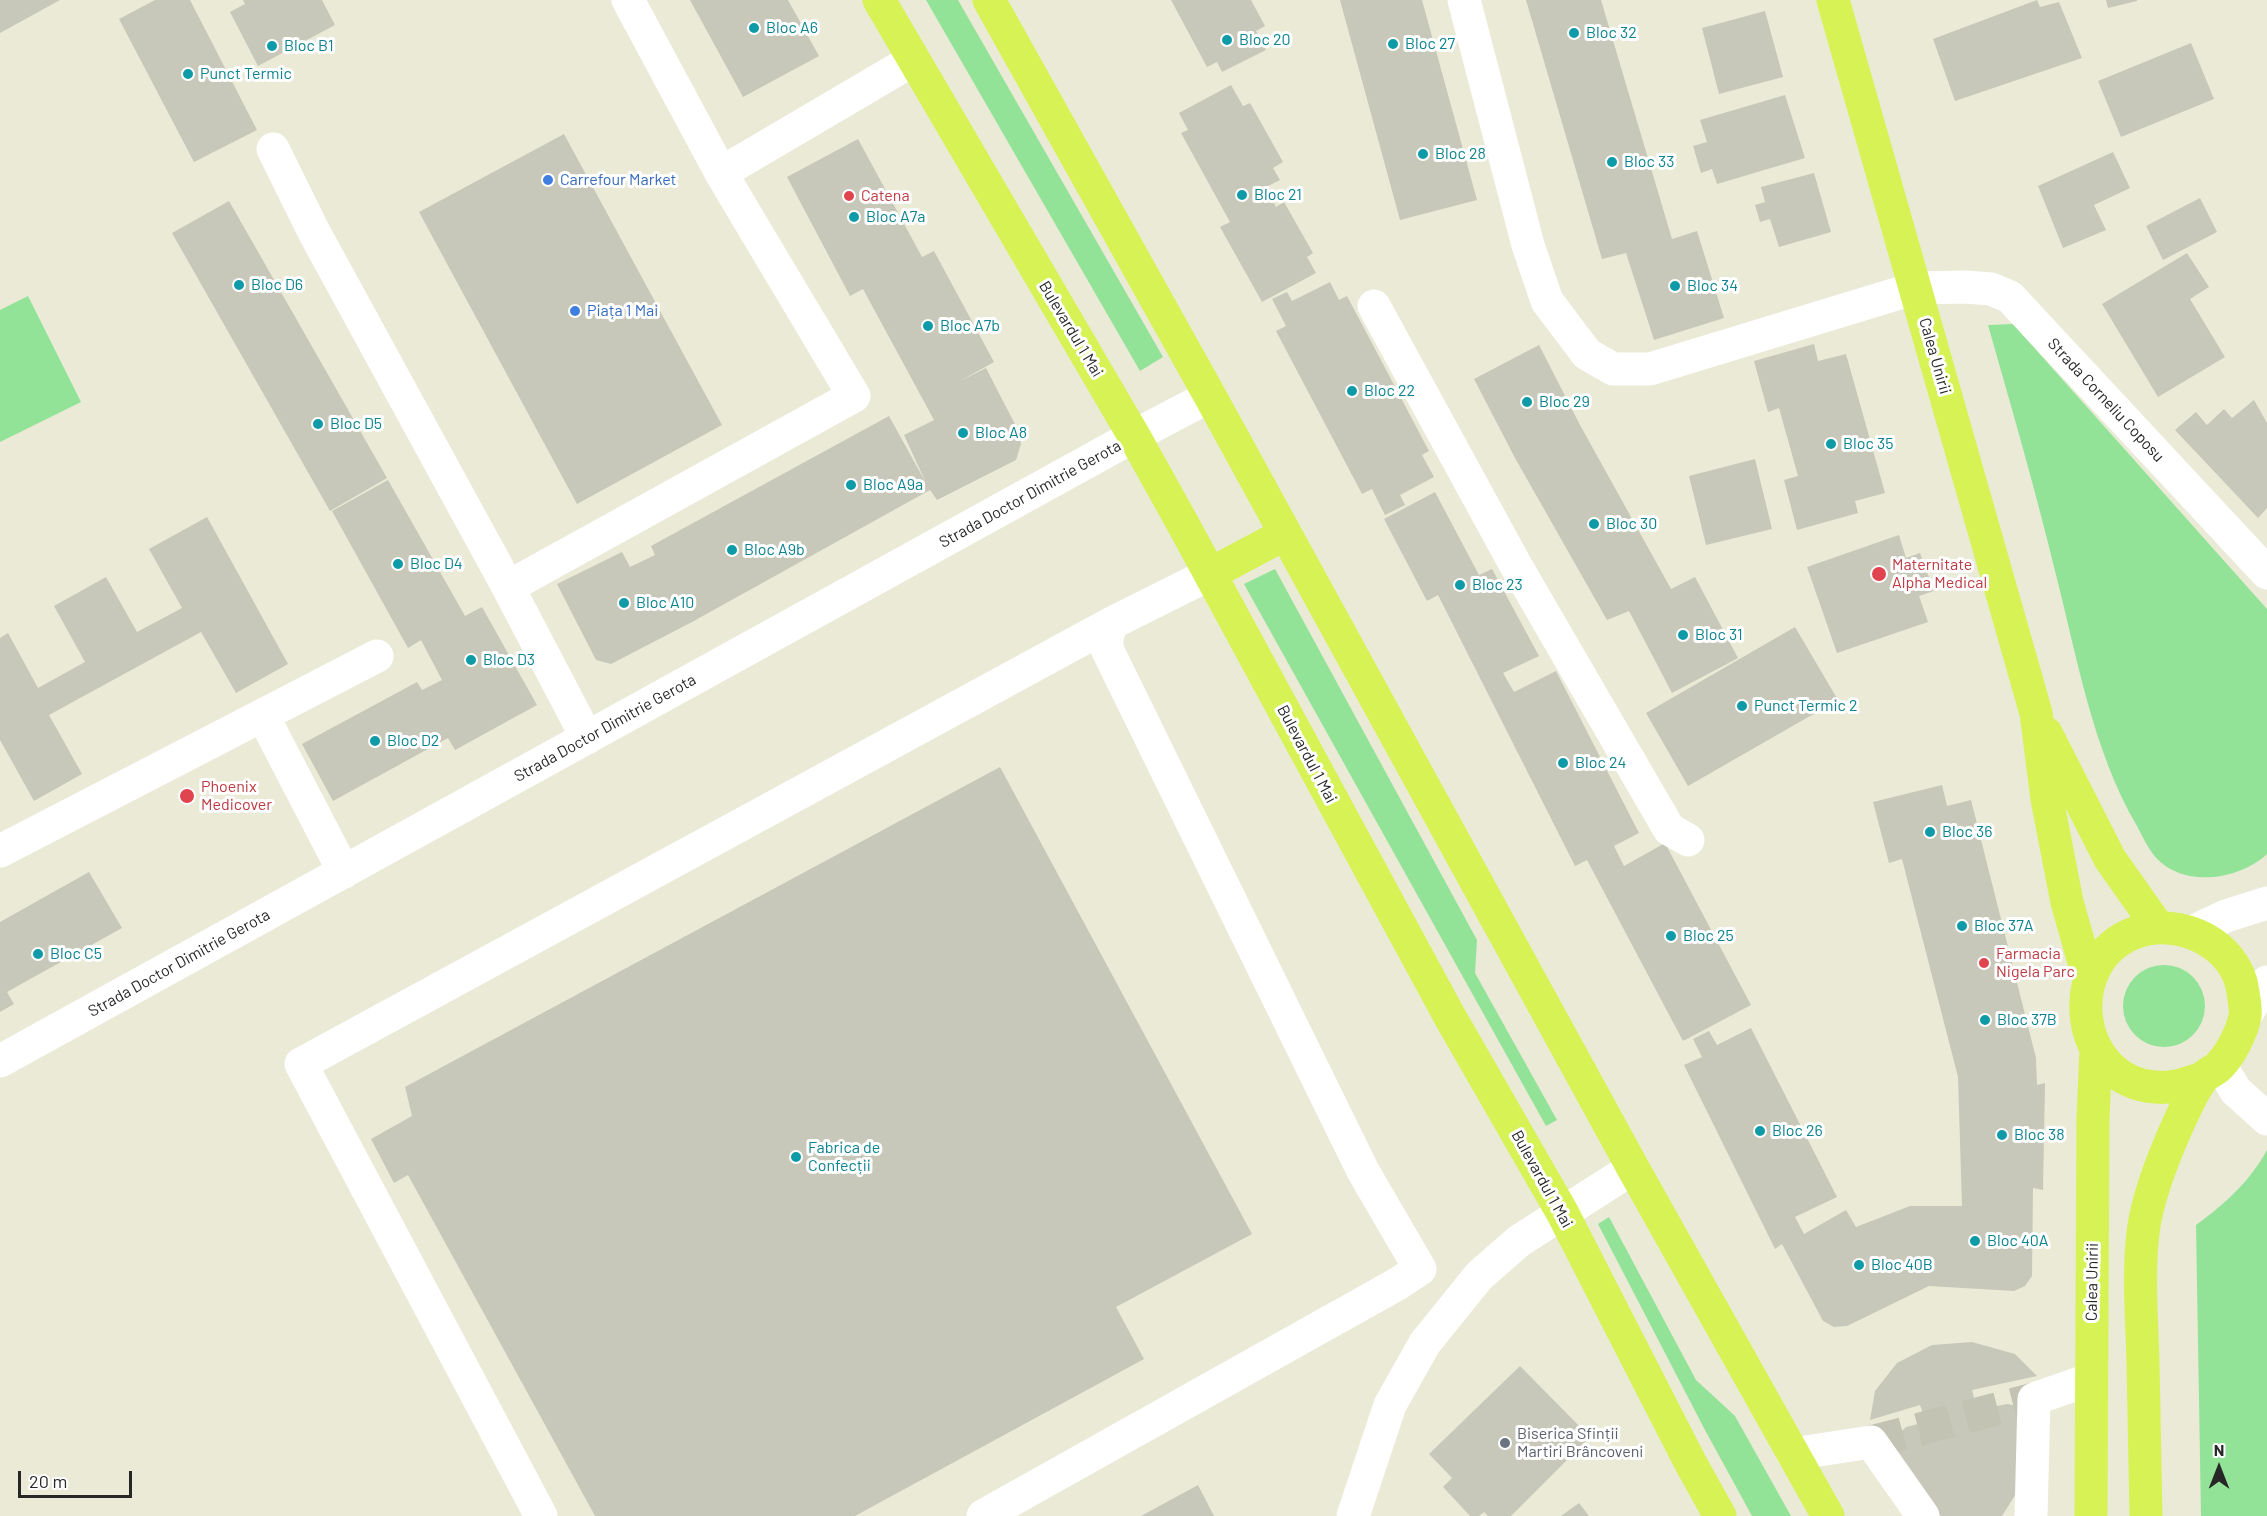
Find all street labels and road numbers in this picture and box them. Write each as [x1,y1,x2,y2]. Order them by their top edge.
street label: Bulevardul 1 Mai [1035,278,1107,380]
street label: Calea Unirii [1915,316,1955,396]
street label: Strada Corneliu Coposu [2044,334,2168,466]
street label: Strada Doctor Dimitrie Gerota [936,436,1124,552]
street label: Strada Doctor Dimitrie Gerota [511,670,699,786]
street label: Bulevardul 1 Mai [1273,702,1341,806]
street label: Strada Doctor Dimitrie Gerota [85,905,273,1021]
street label: Bulevardul 1 Mai [1507,1127,1577,1231]
street label: Calea Unirii [2082,1243,2102,1321]

